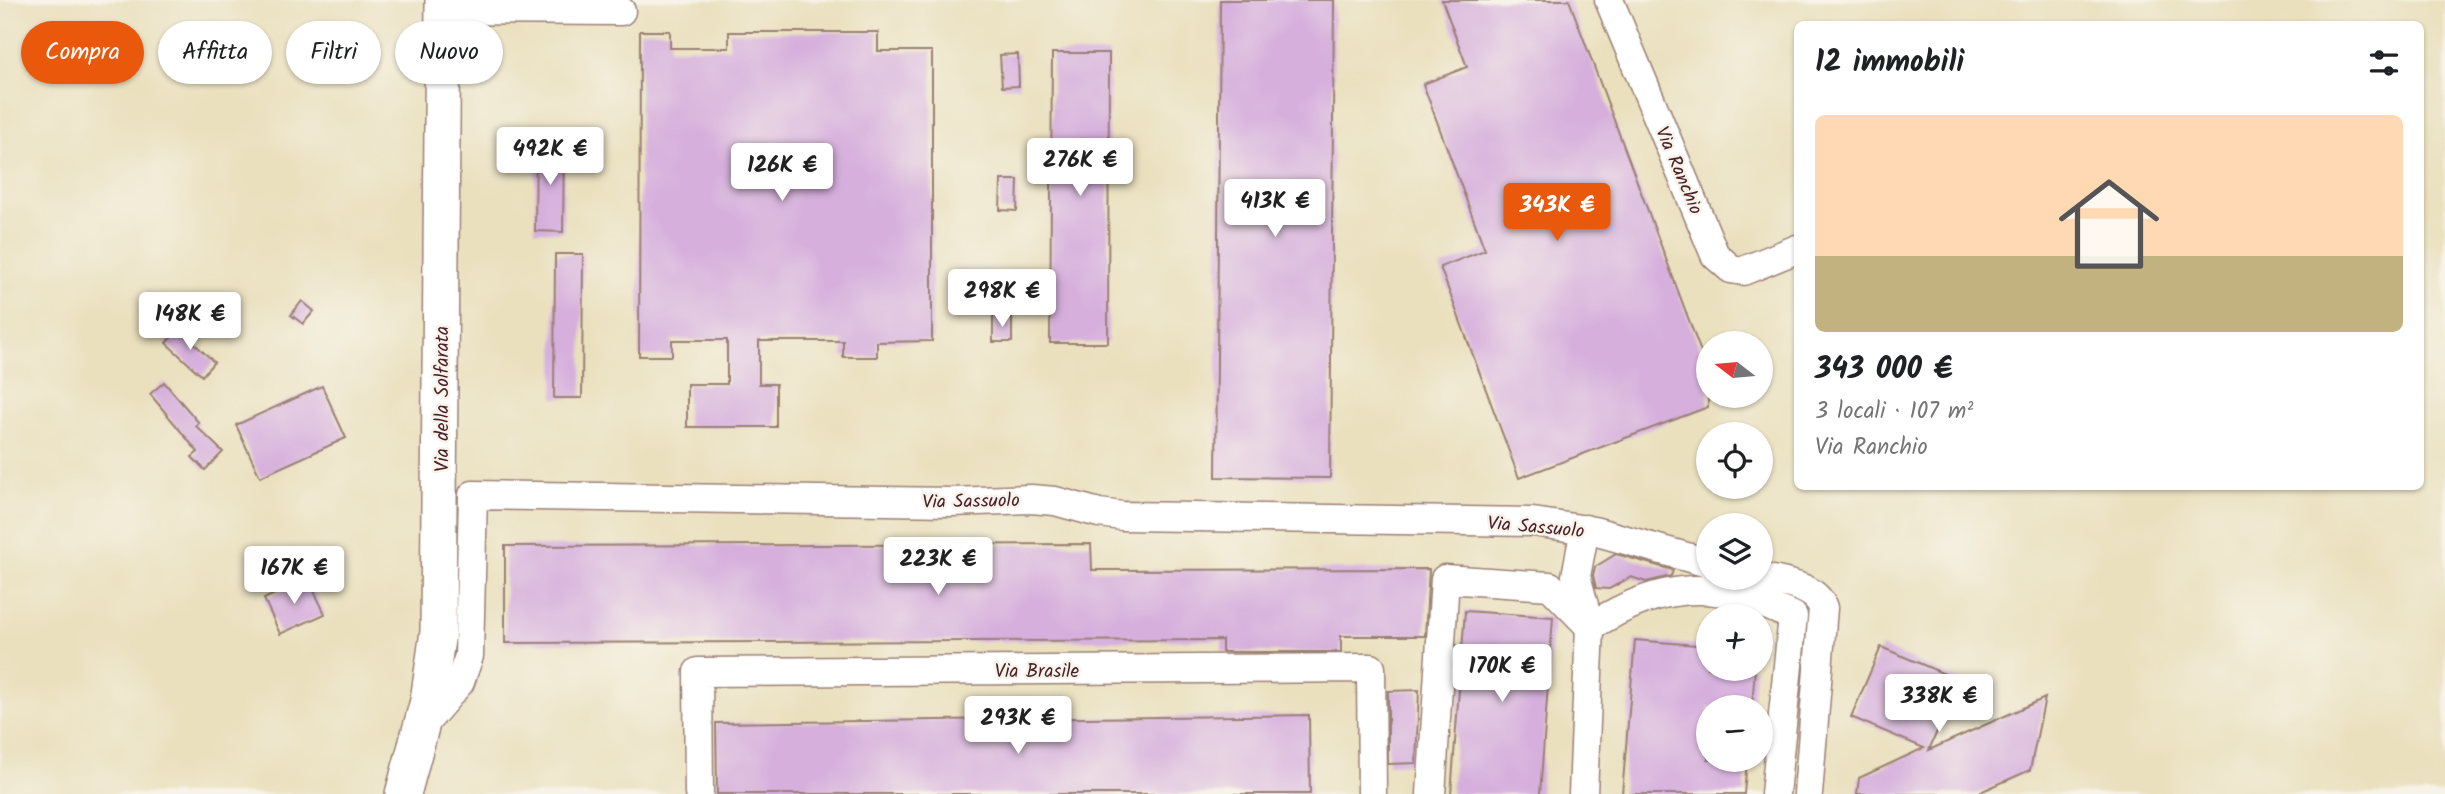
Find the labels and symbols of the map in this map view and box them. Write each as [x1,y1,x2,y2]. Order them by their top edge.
street label: Via Ranchio [1646,122,1710,219]
pin: 492K € [493,128,607,187]
pin: 276K € [1023,138,1137,198]
pin: 126K € [725,144,839,203]
pin: 413K € [1218,180,1332,239]
pin: 343K € [1500,184,1614,243]
pin: 298K € [945,270,1059,329]
pin: 148K € [133,292,247,352]
street label: Via della Solfarata [428,326,458,472]
north arrow [1696,331,1773,408]
street label: Via Sassuolo [922,486,1020,518]
street label: Via Sassuolo [1486,509,1586,547]
pin: 223K € [881,538,995,597]
pin: 167K € [237,546,351,606]
pin: 170K € [1445,644,1559,704]
street label: Via Brasile [995,657,1080,687]
pin: 338K € [1882,674,1996,734]
pin: 293K € [961,696,1075,756]

